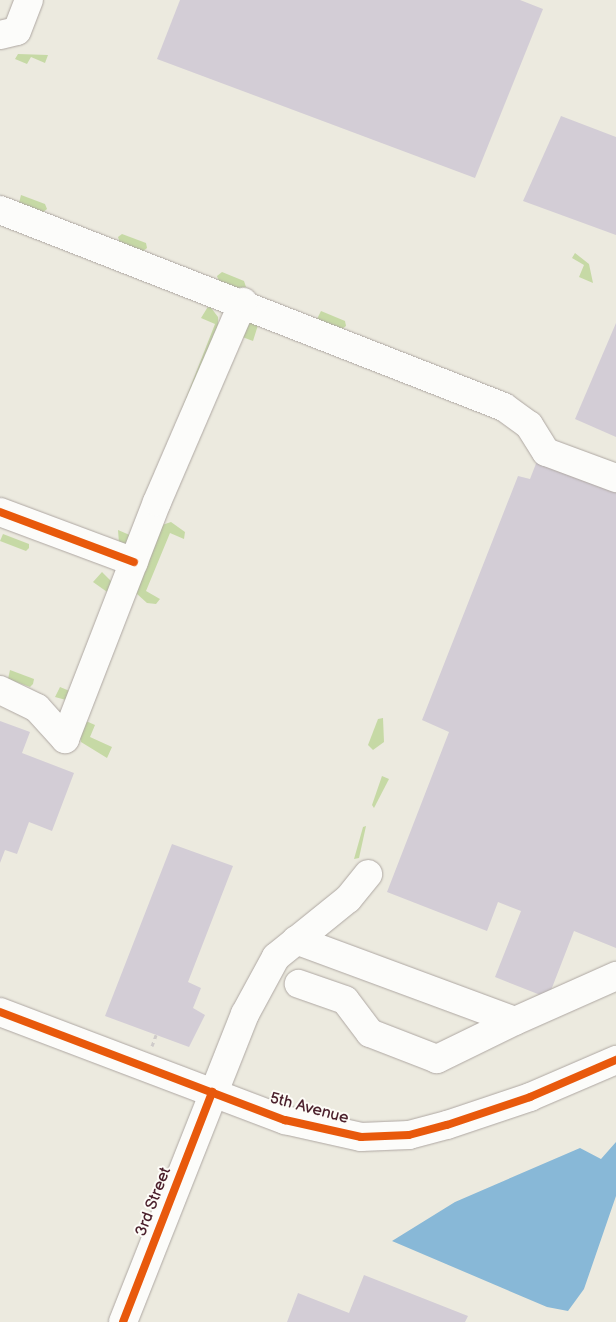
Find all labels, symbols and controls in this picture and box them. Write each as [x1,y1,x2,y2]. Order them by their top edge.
street label: 5th Avenue [267,1089,351,1129]
street label: 3rd Street [132,1165,176,1239]

